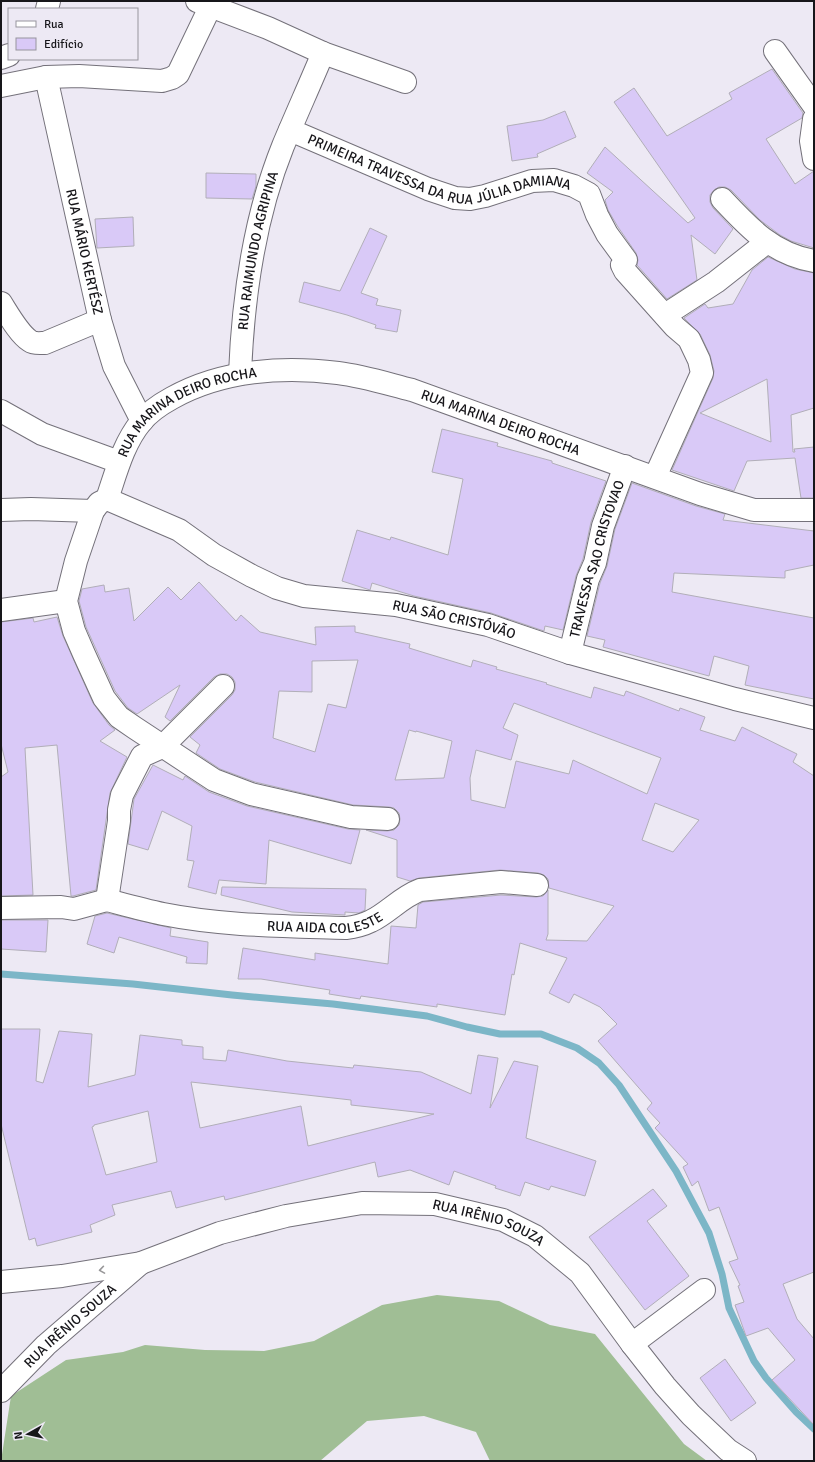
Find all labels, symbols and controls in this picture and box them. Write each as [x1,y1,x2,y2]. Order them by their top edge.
legend [8,8,138,60]
text: Rua [44,17,64,32]
text: Edifício [44,37,83,52]
street label: PRIMEIRA TRAVESSA DA RUA JÚLIA DAMIANA [305,131,574,208]
street label: RUA RAIMUNDO AGRIPINA [235,169,282,331]
street label: RUA MÁRIO KERTÉSZ [62,187,107,317]
street label: RUA MARINA DEIRO ROCHA [114,364,258,460]
street label: RUA MARINA DEIRO ROCHA [419,386,583,459]
street label: TRAVESSA SAO CRISTOVAO [566,478,628,639]
street label: RUA SÃO CRISTÓVÃO [391,596,518,643]
street label: RUA AIDA COLESTE [267,908,386,937]
street label: RUA IRÊNIO SOUZA [431,1196,548,1250]
one-way arrow [99,1265,105,1273]
street label: RUA IRÊNIO SOUZA [20,1280,120,1372]
north arrow [8,1414,48,1454]
text: N [12,1431,26,1440]

